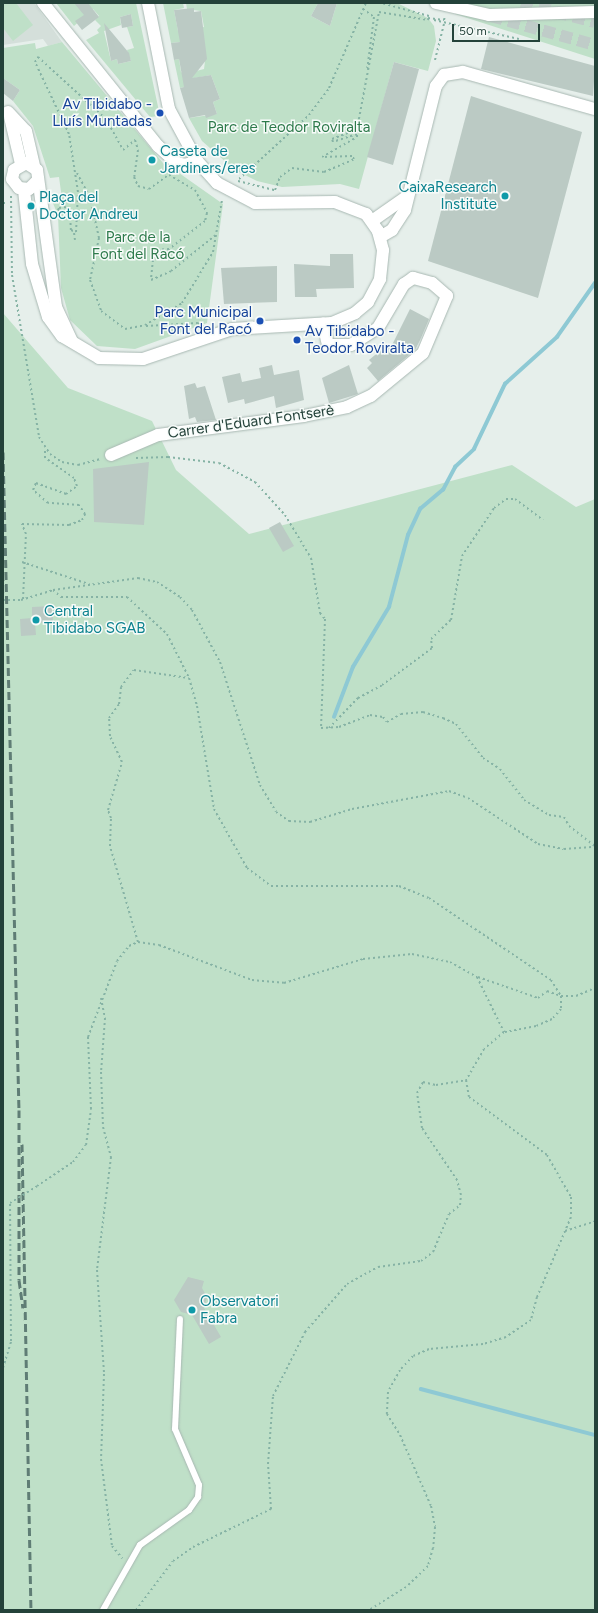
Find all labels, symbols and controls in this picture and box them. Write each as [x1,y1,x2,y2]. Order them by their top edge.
scale bar [454,16,542,42]
text: 50 m [459,24,487,38]
place label: Av Tibidabo - Lluís Muntadas [52,95,152,130]
marker: Av Tibidabo - Lluís Muntadas [155,108,165,118]
park label: Parc de Teodor Roviralta [208,119,370,137]
place label: Caseta de Jardiners/eres [160,142,256,177]
marker: Caseta de Jardiners/eres [147,155,157,165]
place label: CaixaResearch Institute [398,178,497,213]
place label: Plaça del Doctor Andreu [39,188,138,223]
marker: CaixaResearch Institute [500,191,510,201]
marker: Plaça del Doctor Andreu [26,201,36,211]
park label: Parc de la Font del Racó [92,228,184,263]
place label: Parc Municipal Font del Racó [155,303,252,338]
marker: Parc Municipal Font del Racó [255,316,265,326]
place label: Av Tibidabo - Teodor Roviralta [305,322,414,357]
marker: Av Tibidabo - Teodor Roviralta [292,335,302,345]
street label: Carrer d'Eduard Fontserè [167,401,335,443]
place label: Central Tibidabo SGAB [44,602,145,637]
marker: Central Tibidabo SGAB [31,615,41,625]
place label: Observatori Fabra [200,1292,279,1327]
marker: Observatori Fabra [187,1305,197,1315]

